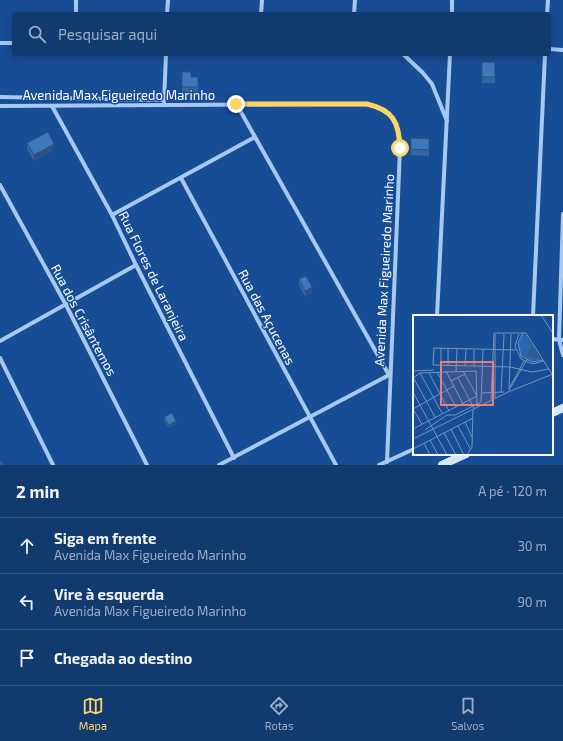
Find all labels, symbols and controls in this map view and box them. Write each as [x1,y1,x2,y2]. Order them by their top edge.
search box [12,12,551,56]
icon: search [26,23,48,45]
text: Pesquisar aqui [58,25,157,43]
street label: Avenida Max Figueiredo Marinho [23,87,215,103]
route end [227,95,245,113]
route start [391,139,409,157]
street label: Avenida Max Figueiredo Marinho [371,173,397,367]
street label: Rua Flores de Laranjeira [116,209,192,343]
street label: Rua dos Crisântemos [48,261,120,379]
street label: Rua das Açucenas [234,267,299,368]
inset map [413,315,553,455]
text: 2 min [16,481,59,501]
text: A pé · 120 m [478,483,547,499]
text: Siga em frente [54,529,156,547]
icon: ahead [16,535,38,557]
text: 30 m [518,538,547,554]
text: Avenida Max Figueiredo Marinho [54,547,247,563]
text: Vire à esquerda [54,585,164,603]
icon: left [16,591,38,613]
text: 90 m [517,594,547,610]
text: Avenida Max Figueiredo Marinho [54,603,247,619]
icon: arrive [16,647,38,669]
text: Chegada ao destino [54,649,192,667]
tab: Mapa [79,695,107,732]
tab: Rotas [265,695,294,732]
tab: Salvos [451,695,484,732]

